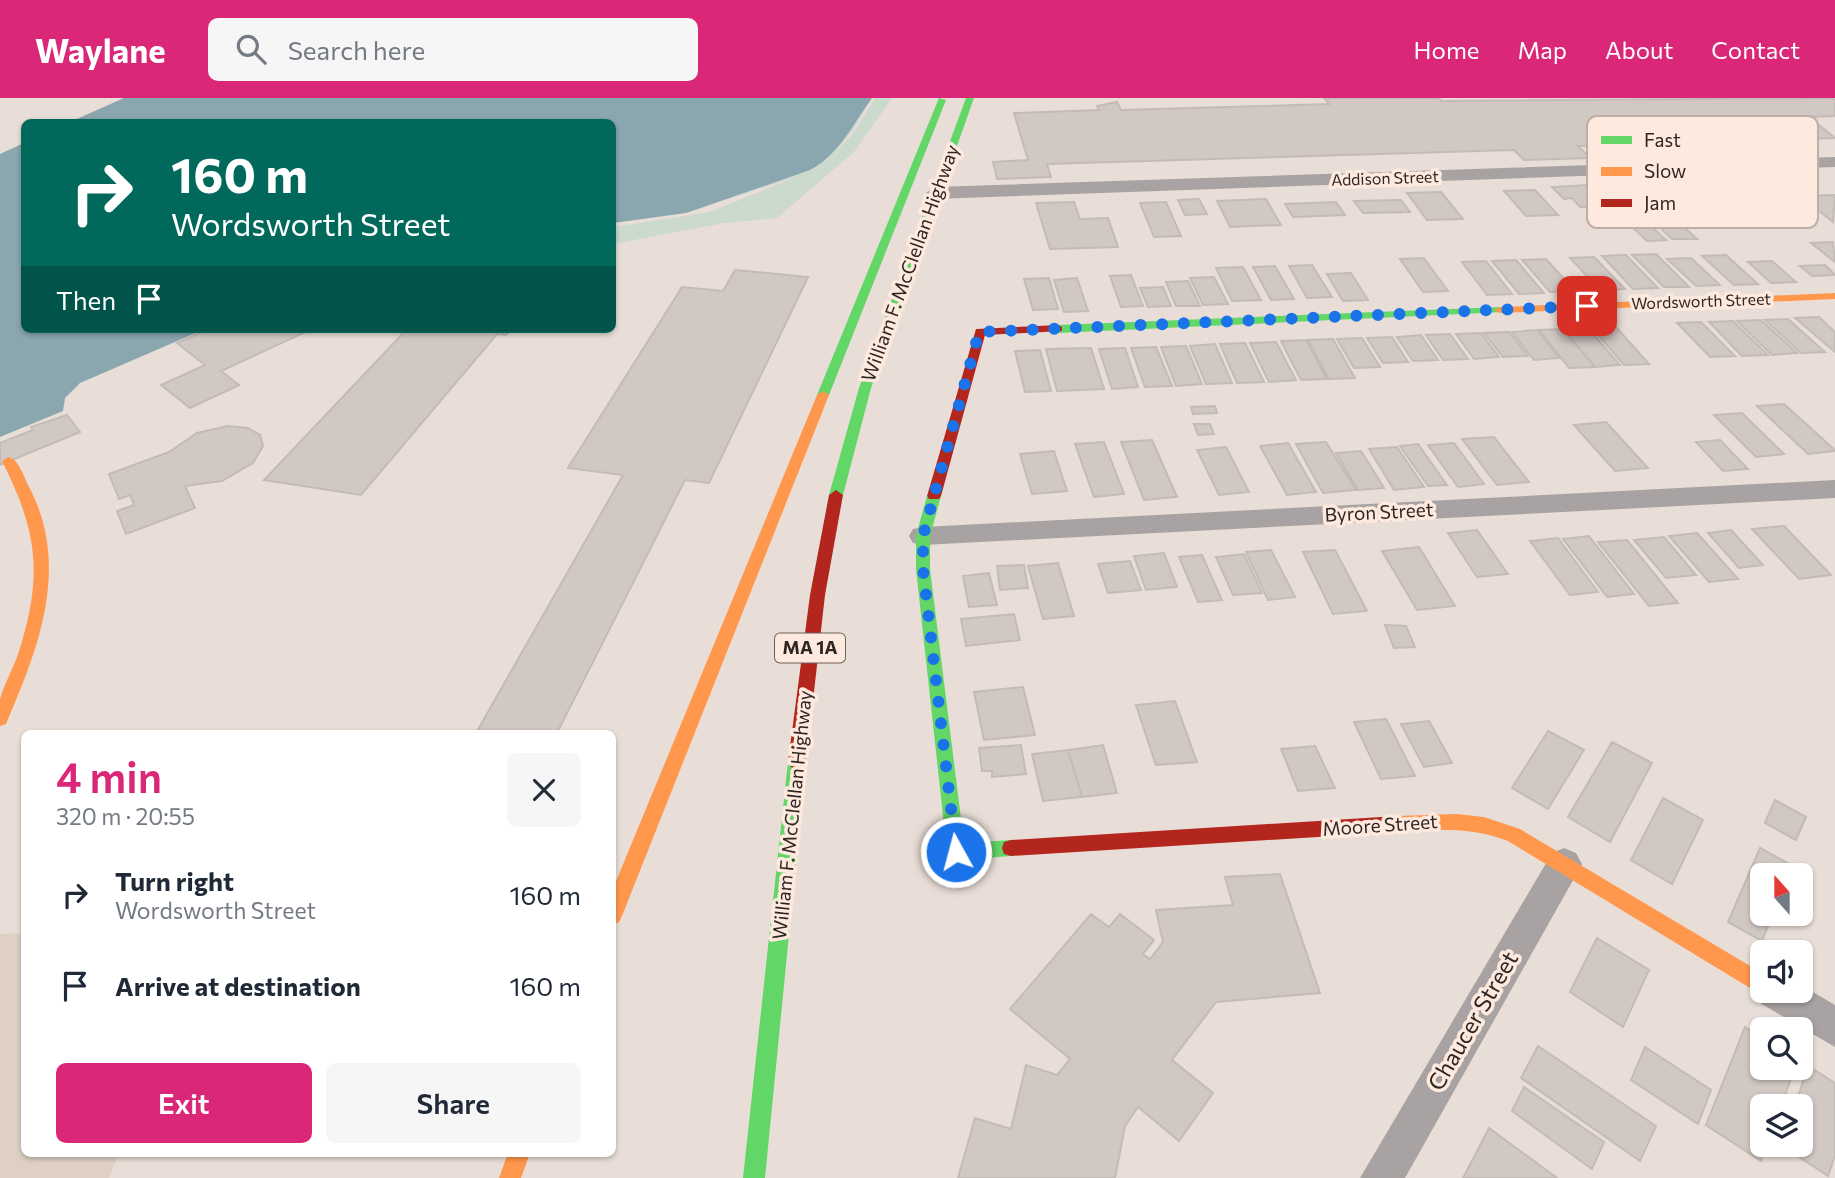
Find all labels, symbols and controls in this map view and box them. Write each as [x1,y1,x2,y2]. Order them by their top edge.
search box [208,18,698,81]
text: Waylane [35,29,166,70]
icon: search [232,30,270,68]
text: Search here [288,34,425,65]
text: Home [1414,35,1480,64]
text: Map [1518,35,1567,64]
text: About [1605,35,1673,64]
text: Contact [1711,35,1800,64]
legend [1587,116,1818,228]
text: Fast [1644,128,1681,151]
street label: William F. McClellan Highway [856,141,963,384]
text: 160 m [171,143,308,203]
icon: right [56,147,147,238]
text: Slow [1644,159,1686,182]
street label: Addison Street [1331,166,1440,189]
text: Jam [1644,191,1676,214]
text: Wordsworth Street [171,203,450,243]
pin [1557,276,1617,336]
icon: arrive [130,280,168,318]
text: Then [56,284,116,315]
icon: arrive [1568,287,1606,325]
street label: Wordsworth Street [1631,289,1772,312]
street label: Byron Street [1324,497,1434,526]
road number: MA 1A [775,634,845,662]
street label: William F. McClellan Highway [767,689,816,941]
text: 4 min [56,750,162,802]
button: close [507,753,581,827]
text: 320 m · 20:55 [56,802,195,830]
street label: Moore Street [1322,809,1439,840]
position arrow [919,815,993,889]
north arrow [1750,863,1813,926]
map controls [1750,863,1813,1157]
text: Turn right [115,865,234,896]
icon: right [56,876,94,914]
text: 160 m [509,879,581,910]
text: Wordsworth Street [115,896,316,924]
button: sound [1750,940,1813,1003]
street label: Chaucer Street [1421,946,1523,1095]
icon: arrive [56,967,94,1005]
text: Arrive at destination [115,970,361,1001]
text: 160 m [509,970,581,1001]
button: search [1750,1017,1813,1080]
button: Exit [56,1063,312,1143]
button: Share [326,1063,581,1143]
button: layers [1750,1094,1813,1157]

